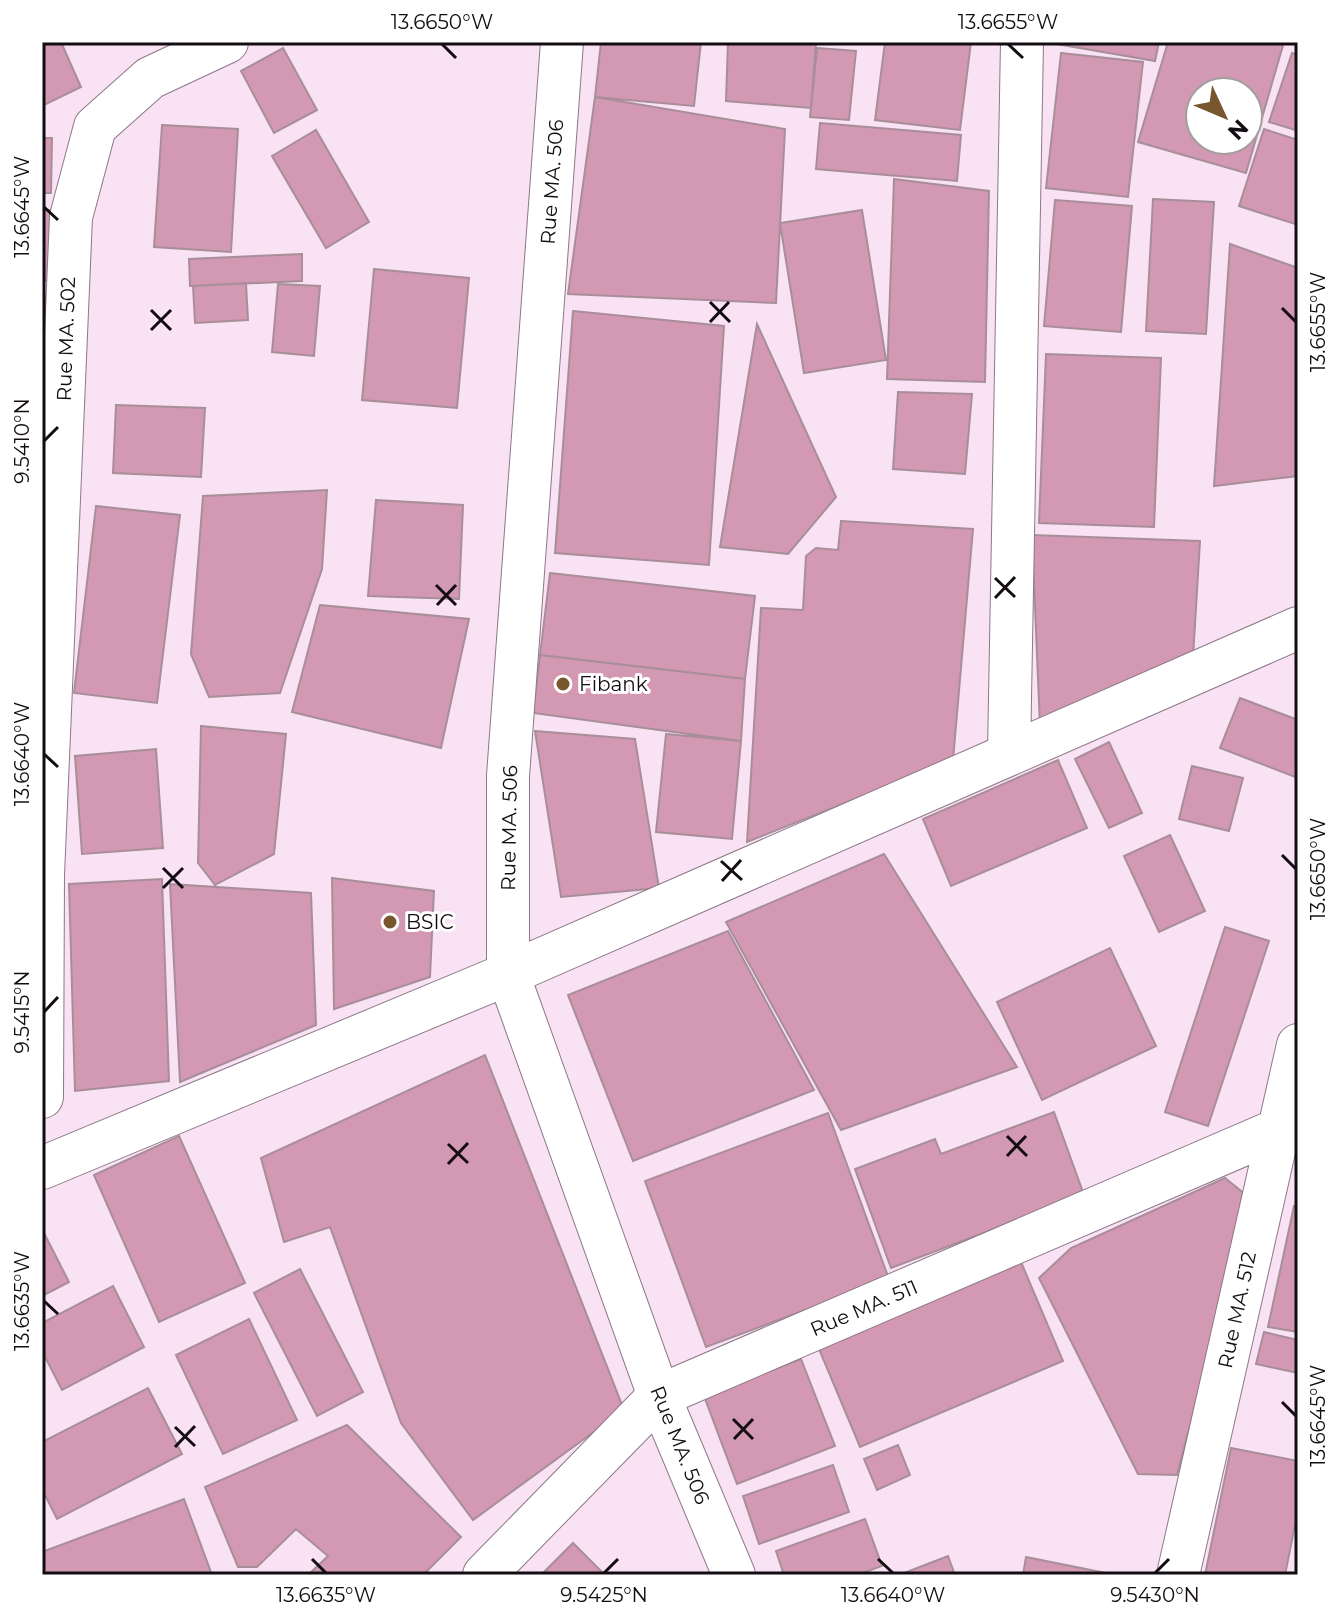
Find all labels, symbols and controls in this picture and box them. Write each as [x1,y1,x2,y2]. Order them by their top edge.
text: 13.6650°W [391,10,493,34]
text: 13.6655°W [958,10,1058,34]
north arrow [1184,76,1264,156]
text: N [1222,114,1254,145]
street label: Rue MA. 506 [536,119,568,245]
text: 13.6645°W [10,156,34,258]
text: 13.6655°W [1306,272,1330,372]
street label: Rue MA. 502 [52,276,80,402]
text: 9.5410°N [10,398,34,484]
place label: Fibank [579,672,648,696]
marker: Fibank [554,675,572,693]
text: 13.6640°W [10,702,34,806]
street label: Rue MA. 506 [496,765,522,891]
text: 13.6650°W [1306,818,1330,920]
place label: BSIC [406,910,454,934]
marker: BSIC [381,913,399,931]
text: 9.5415°N [10,970,34,1054]
street label: Rue MA. 512 [1213,1249,1261,1371]
text: 13.6635°W [10,1251,34,1351]
street label: Rue MA. 511 [807,1275,921,1341]
text: 13.6645°W [1306,1365,1330,1467]
street label: Rue MA. 506 [645,1382,715,1508]
text: 13.6635°W [276,1583,376,1607]
text: 9.5425°N [560,1583,648,1607]
text: 13.6640°W [841,1583,945,1607]
text: 9.5430°N [1110,1583,1200,1607]

